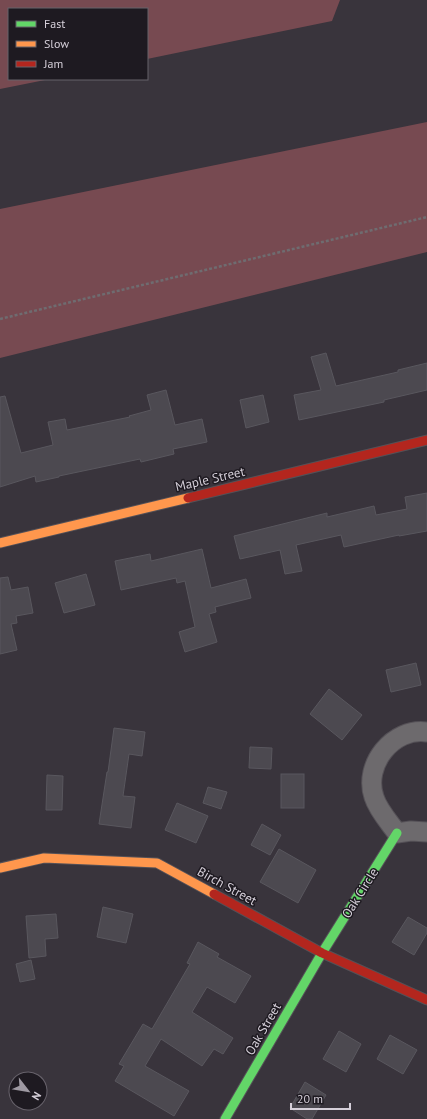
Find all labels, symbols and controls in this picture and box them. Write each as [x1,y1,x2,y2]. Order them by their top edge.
legend [8,8,148,80]
text: Fast [44,16,65,31]
text: Slow [44,36,69,51]
text: Jam [43,56,63,71]
street label: Maple Street [174,463,247,495]
street label: Birch Street [194,863,260,910]
street label: Oak Circle [338,865,382,921]
street label: Oak Street [241,999,285,1058]
north arrow [8,1071,48,1111]
scale bar [291,1085,350,1111]
text: N [29,1089,44,1103]
text: 20 m [297,1091,323,1106]

